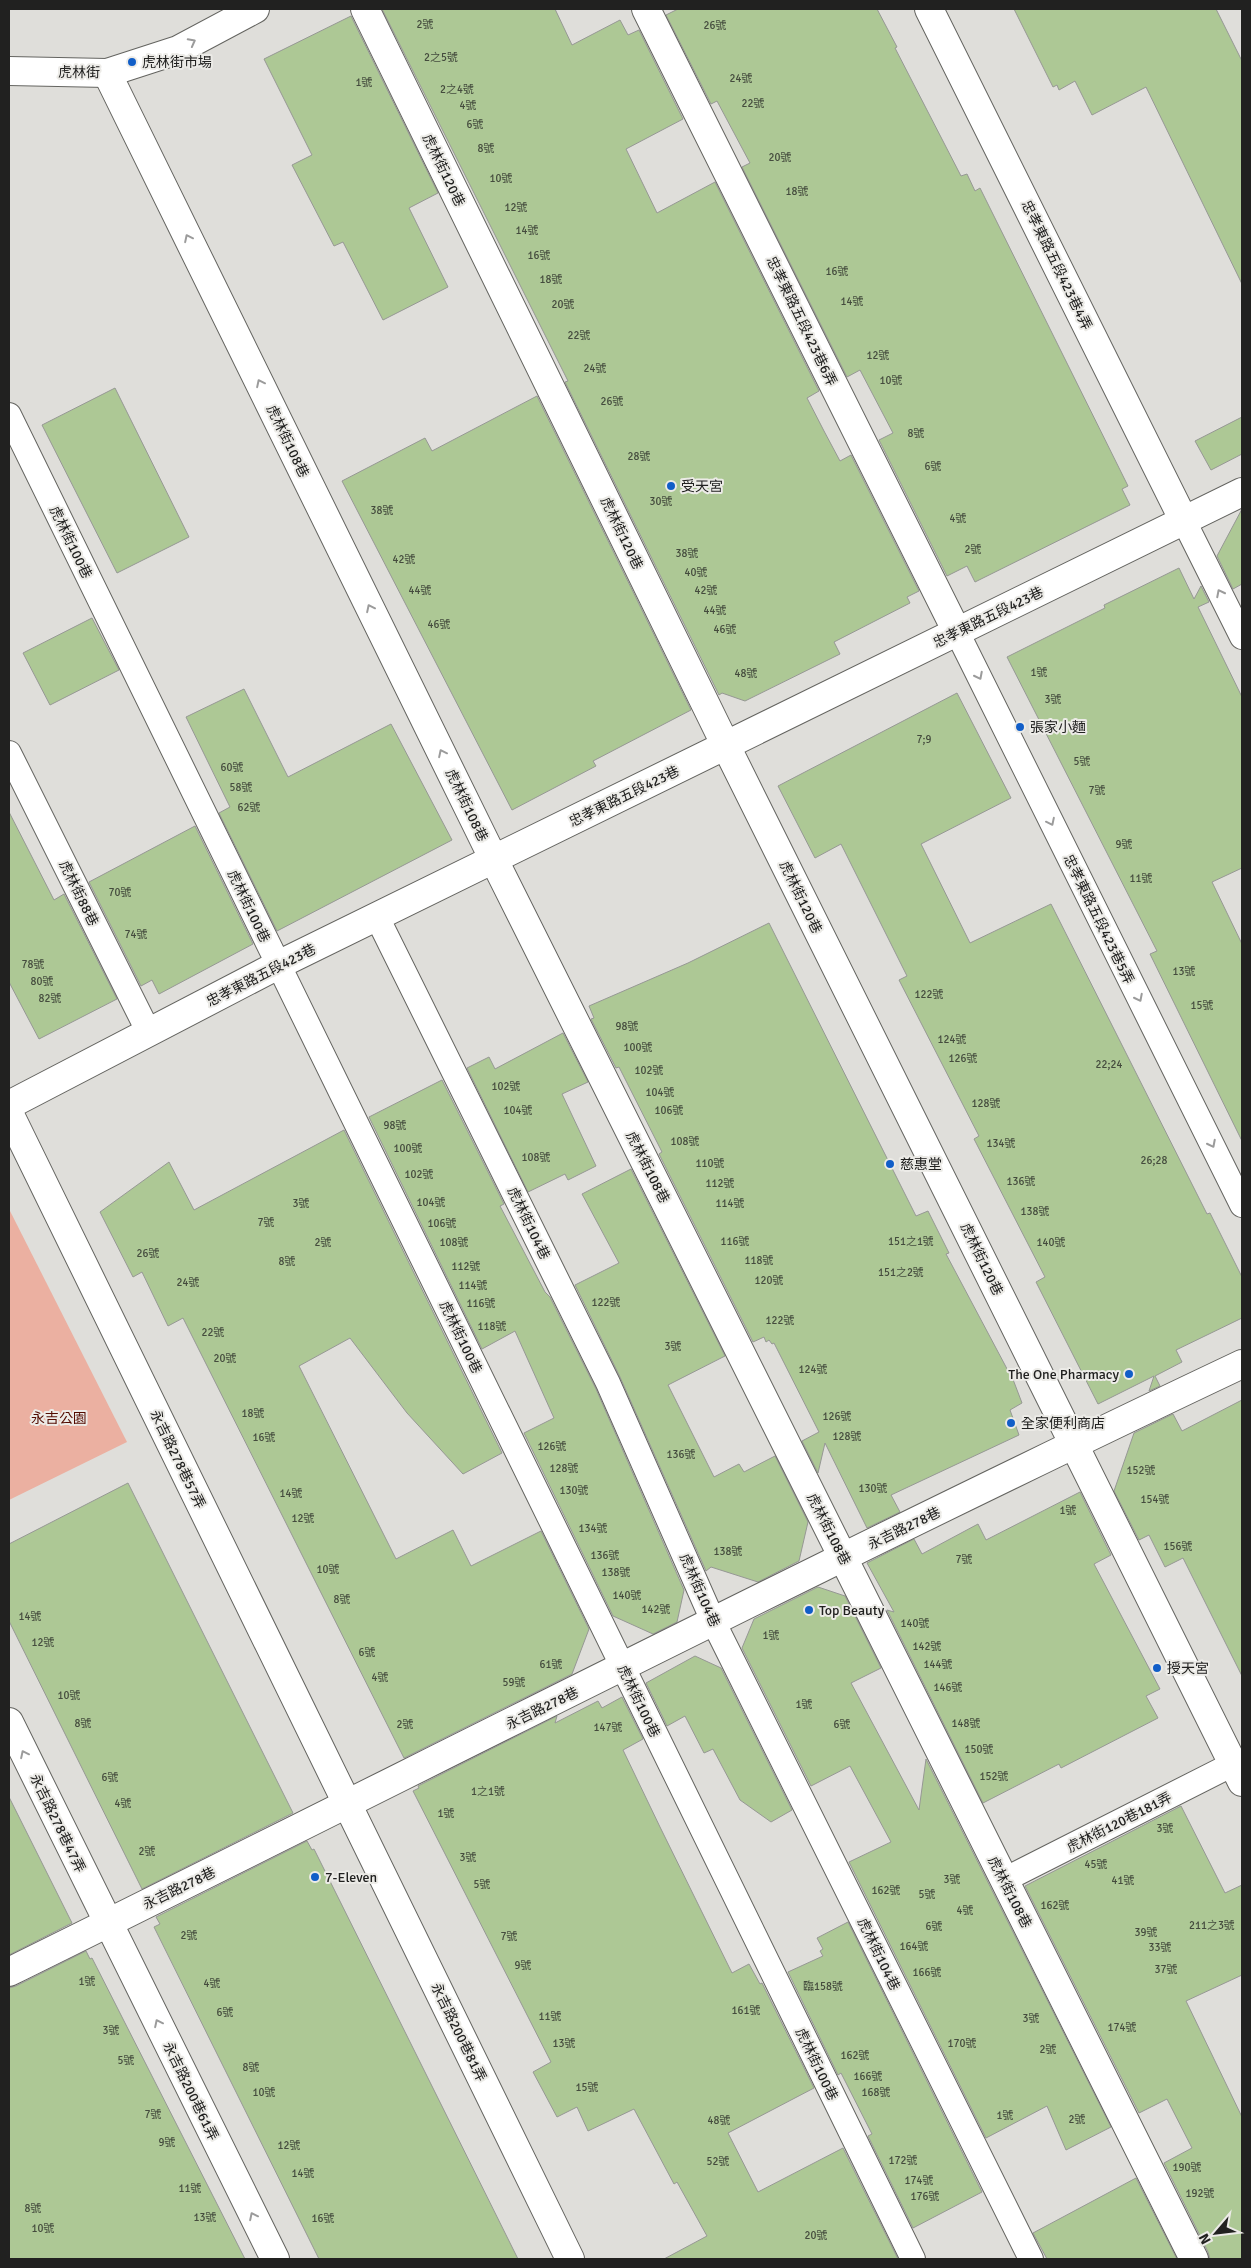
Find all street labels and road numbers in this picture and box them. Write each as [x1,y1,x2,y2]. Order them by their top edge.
street label: 虎林街 [58,64,100,81]
street label: 虎林街120巷 [419,131,468,209]
street label: 忠孝東路五段423巷4弄 [1018,198,1095,333]
street label: 忠孝東路五段423巷6弄 [763,254,840,389]
street label: 虎林街108巷 [263,402,312,480]
street label: 虎林街120巷 [597,494,646,572]
street label: 虎林街100巷 [46,503,95,581]
street label: 忠孝東路五段423巷 [930,583,1046,652]
street label: 忠孝東路五段423巷 [566,762,682,831]
street label: 虎林街108巷 [442,766,491,844]
street label: 忠孝東路五段423巷5弄 [1060,852,1137,987]
street label: 虎林街88巷 [55,858,102,929]
street label: 虎林街120巷 [776,858,825,936]
street label: 虎林街100巷 [224,867,273,945]
street label: 忠孝東路五段423巷 [204,940,319,1010]
street label: 虎林街108巷 [622,1128,673,1206]
street label: 虎林街104巷 [504,1184,553,1262]
street label: 虎林街120巷 [957,1220,1006,1298]
street label: 虎林街100巷 [436,1298,485,1376]
street label: 永吉路278巷57弄 [146,1407,209,1511]
street label: 虎林街108巷 [803,1490,854,1568]
street label: 永吉路278巷 [865,1504,943,1553]
street label: 虎林街104巷 [676,1551,723,1630]
street label: 虎林街100巷 [614,1662,663,1740]
street label: 永吉路278巷 [503,1684,581,1733]
street label: 永吉路278巷47弄 [26,1771,89,1875]
street label: 虎林街120巷181弄 [1064,1789,1174,1856]
street label: 虎林街108巷 [984,1853,1035,1931]
street label: 永吉路278巷 [140,1864,218,1913]
street label: 虎林街104巷 [854,1915,903,1993]
street label: 永吉路200巷81弄 [427,1980,490,2084]
street label: 虎林街100巷 [792,2025,841,2103]
street label: 永吉路200巷61弄 [159,2039,222,2143]

